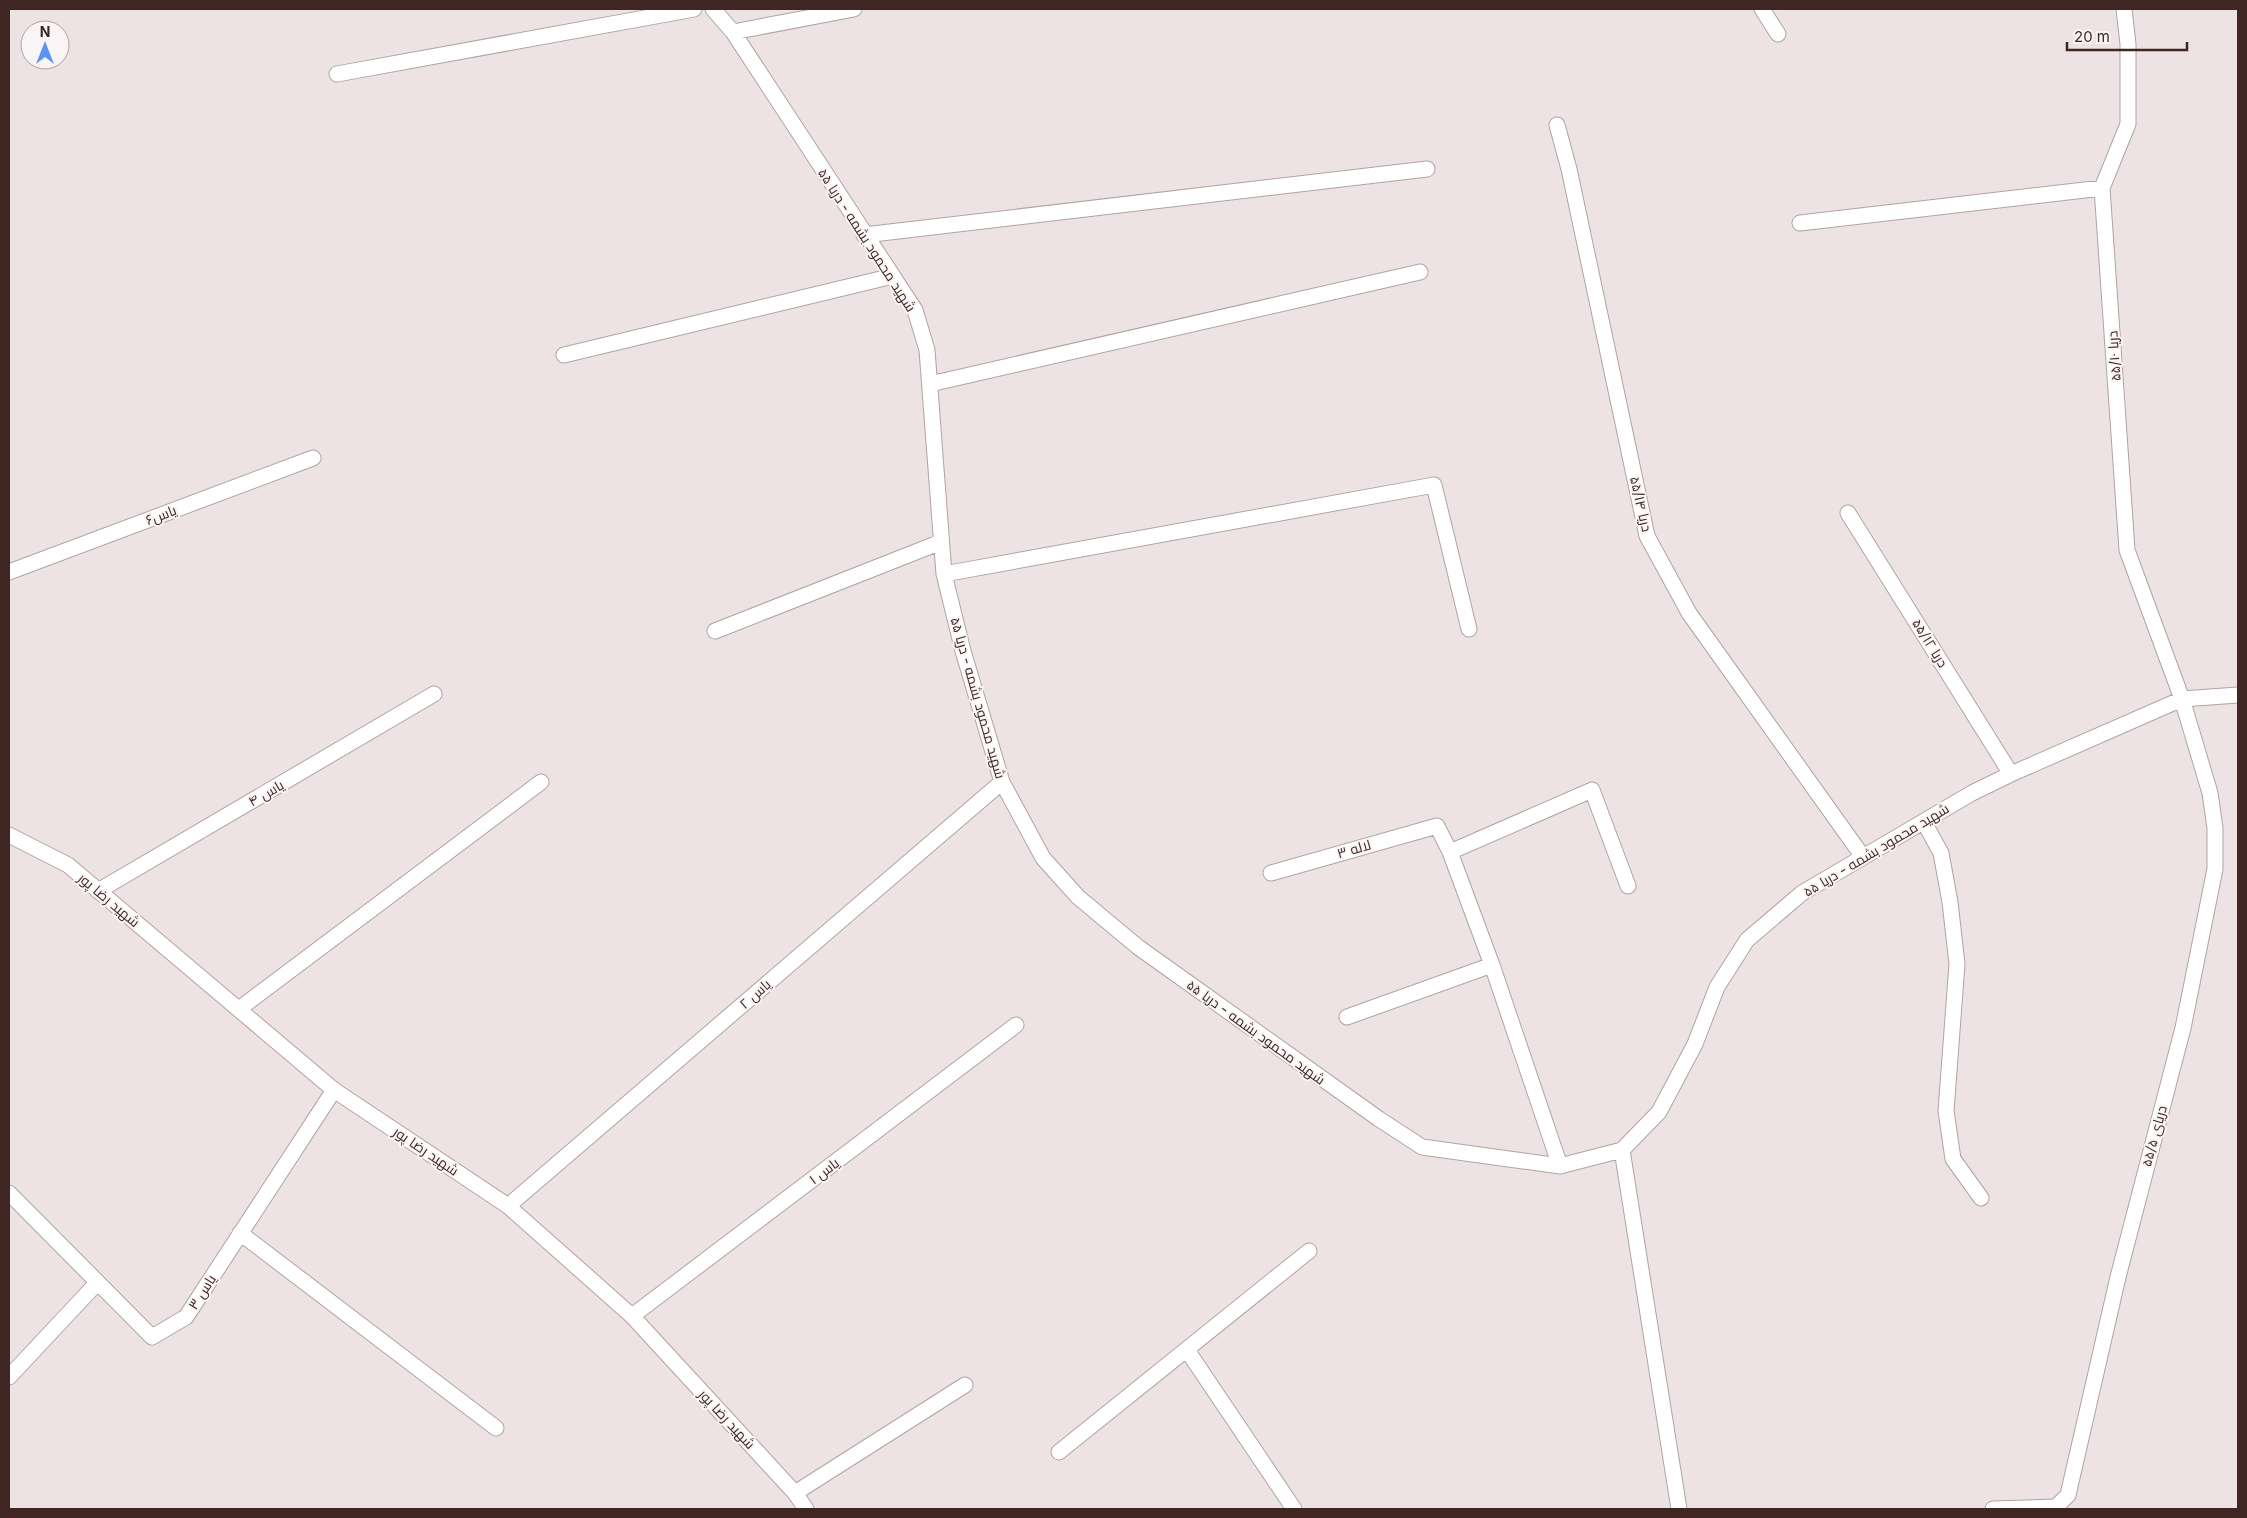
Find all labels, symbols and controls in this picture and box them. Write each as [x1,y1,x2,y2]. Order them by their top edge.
north arrow [20,20,70,70]
scale bar [2067,20,2187,52]
text: N [40,23,50,40]
text: 20 m [2074,27,2110,46]
street label: شهید محمود بشمه - دریا ۵۵ [815,165,920,314]
street label: دریا ۵۵/۱۰ [2103,330,2124,382]
street label: دریا ۵۵/۱۴ [1627,475,1656,533]
street label: یاس۶ [143,501,179,528]
street label: شهید محمود بشمه - دریا ۵۵ [947,615,1010,781]
street label: دریا ۵۵/۱۲ [1909,615,1952,670]
street label: یاس ۴ [245,776,287,809]
street label: شهید محمود بشمه - دریا ۵۵ [1800,799,1952,900]
street label: لاله ۳ [1335,836,1373,861]
street label: شهید رضا پور [73,868,144,932]
street label: یاس ۲ [735,975,774,1012]
street label: شهید محمود بشمه - دریا ۵۵ [1184,976,1329,1088]
street label: دریای ۵۵/۵ [2137,1103,2170,1168]
street label: شهید رضا پور [388,1122,462,1180]
street label: یاس ۱ [805,1154,842,1187]
street label: یاس ۳ [184,1271,219,1312]
street label: شهید رضا پور [693,1385,759,1453]

